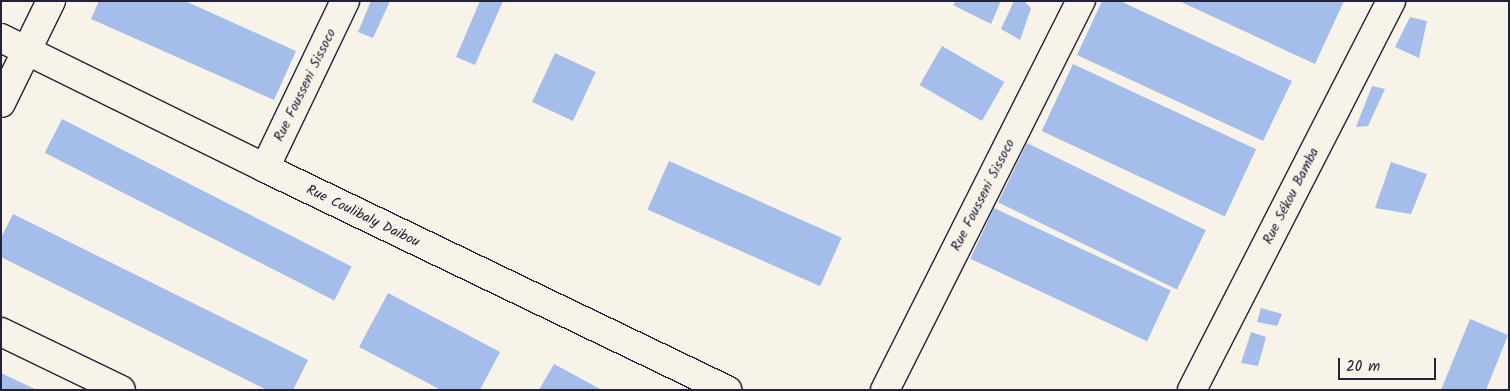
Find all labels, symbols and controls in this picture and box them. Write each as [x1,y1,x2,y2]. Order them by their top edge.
street label: Rue Fousseni Sissoco [270,26,340,144]
street label: Rue Fousseni Sissoco [947,136,1019,254]
street label: Rue Sékou Bamba [1259,145,1323,247]
street label: Rue Coulibaly Daibou [304,181,422,251]
scale bar [1340,348,1438,380]
text: 20 m [1346,355,1380,379]

